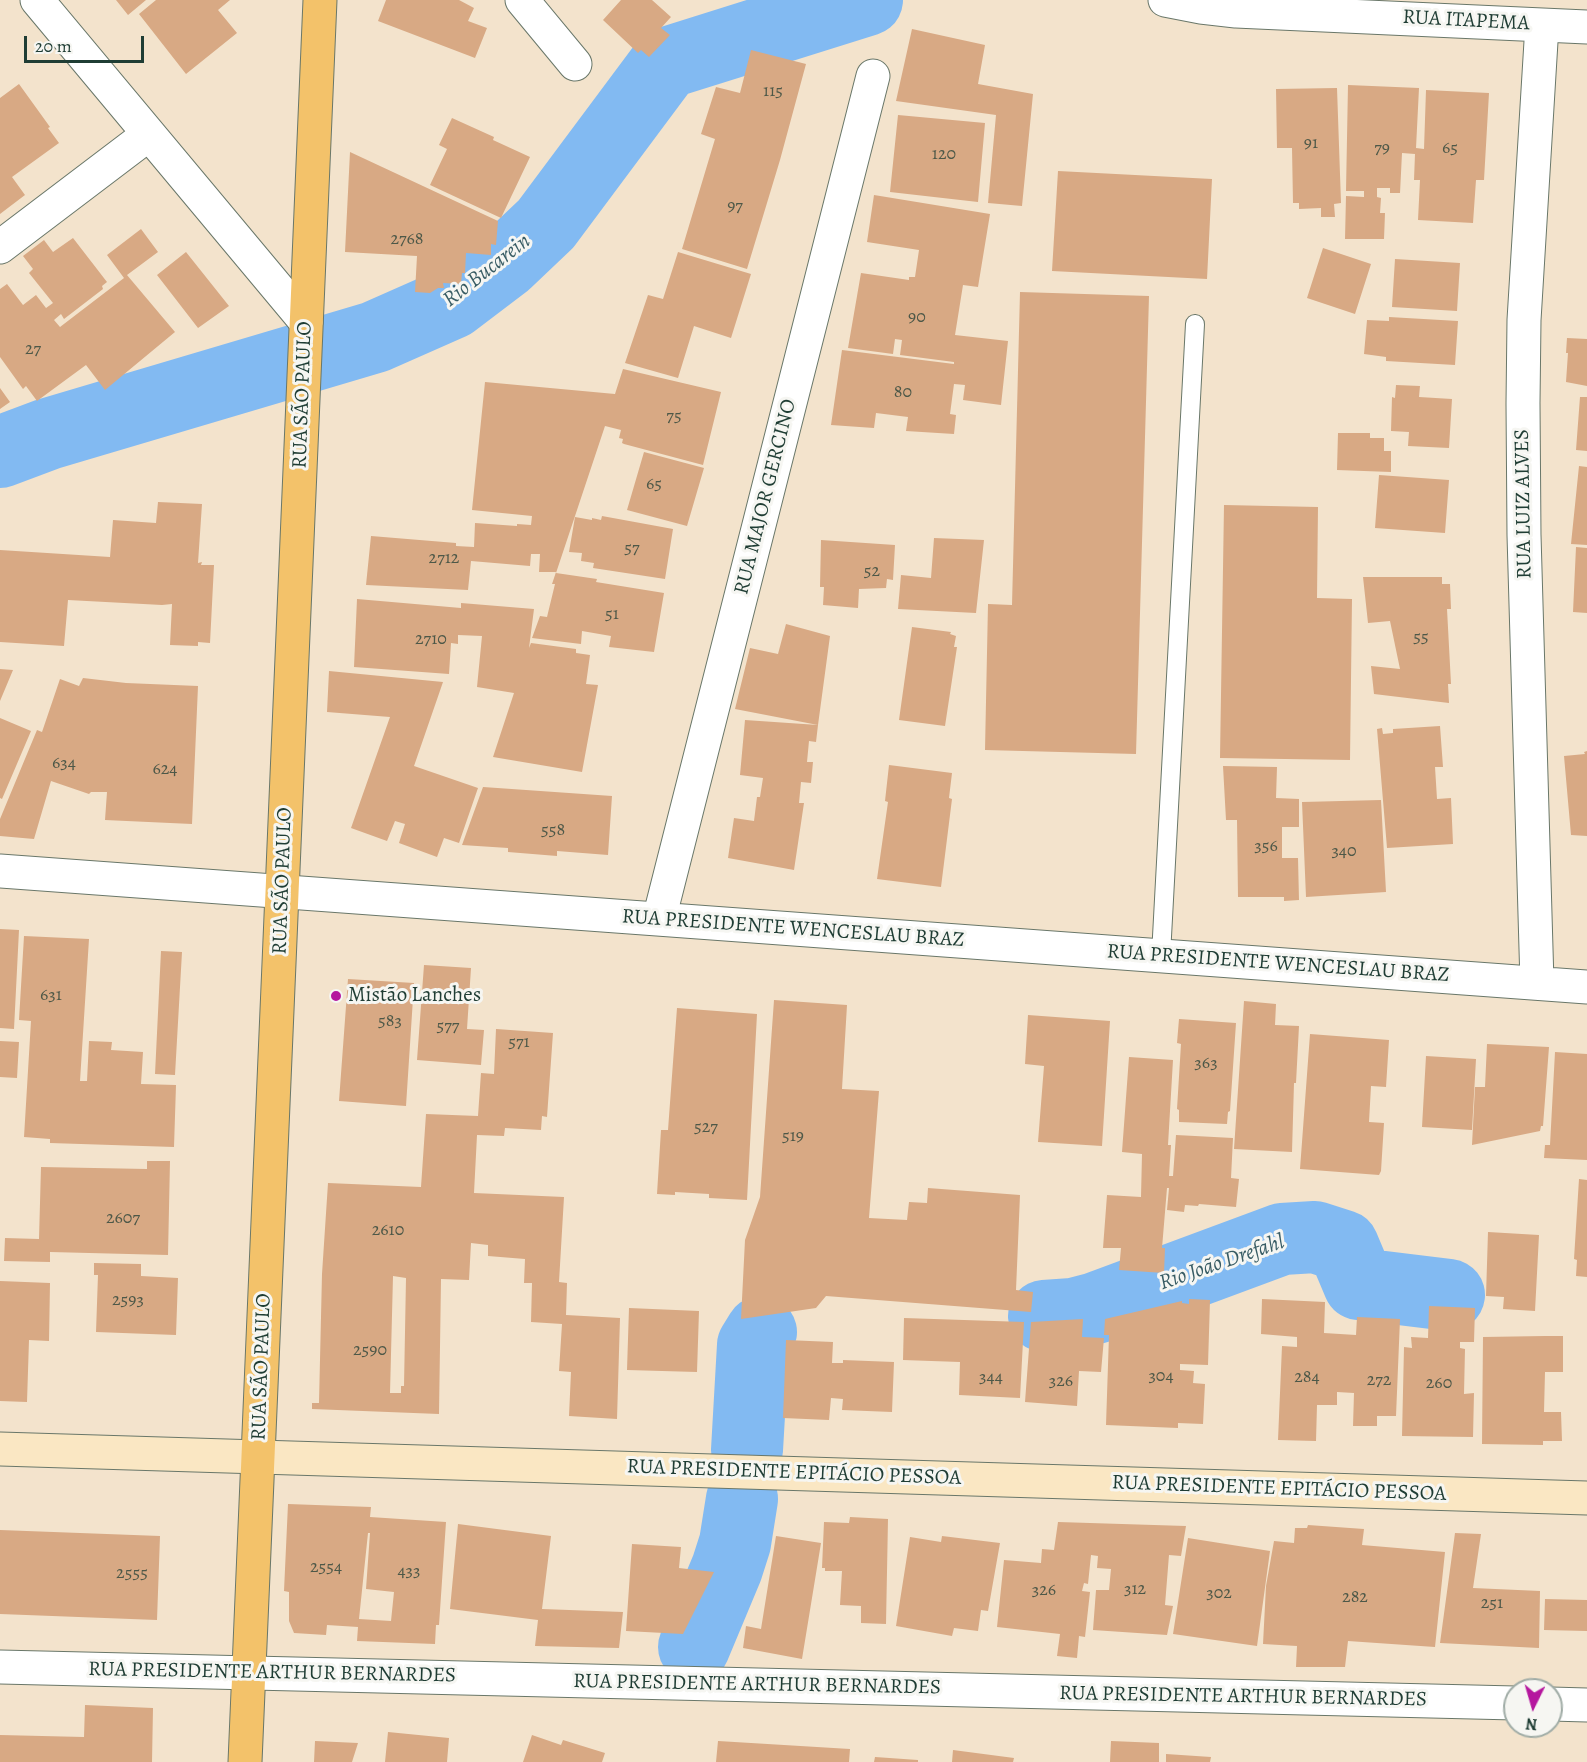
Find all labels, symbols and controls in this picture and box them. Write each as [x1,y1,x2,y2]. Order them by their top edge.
street label: RUA ITAPEMA [1402,5,1530,37]
scale bar [27,24,147,62]
text: 20 m [35,34,72,58]
house number: 115 [763,81,783,103]
house number: 91 [1304,133,1318,155]
house number: 79 [1374,138,1390,160]
house number: 65 [1442,138,1458,160]
house number: 120 [932,144,956,166]
house number: 97 [727,196,743,218]
house number: 2768 [390,229,424,251]
water label: Rio Bucarein [438,229,536,313]
house number: 90 [908,307,926,329]
street label: RUA SÃO PAULO [288,321,318,469]
house number: 27 [25,339,41,361]
house number: 80 [894,382,912,404]
street label: RUA MAJOR GERCINO [730,397,802,597]
house number: 75 [666,406,682,428]
street label: RUA LUIZ ALVES [1510,429,1538,579]
house number: 65 [646,474,662,496]
house number: 57 [624,538,640,560]
house number: 2712 [429,548,459,570]
house number: 52 [864,561,880,583]
house number: 51 [605,604,619,626]
house number: 55 [1413,627,1429,649]
house number: 2710 [415,629,447,651]
house number: 634 [52,753,76,775]
house number: 624 [152,759,178,781]
street label: RUA SÃO PAULO [268,807,298,955]
house number: 558 [541,820,565,842]
house number: 356 [1254,836,1278,858]
house number: 340 [1331,841,1357,863]
street label: RUA PRESIDENTE WENCESLAU BRAZ [621,904,965,954]
street label: RUA PRESIDENTE WENCESLAU BRAZ [1106,939,1450,989]
place label: Mistão Lanches [348,983,481,1009]
house number: 631 [40,985,62,1007]
marker: Mistão Lanches [329,989,343,1003]
house number: 583 [378,1011,402,1033]
house number: 577 [437,1016,459,1038]
house number: 571 [508,1032,530,1054]
house number: 363 [1194,1053,1218,1075]
house number: 527 [694,1117,718,1139]
house number: 519 [782,1126,804,1148]
house number: 2607 [106,1208,140,1230]
house number: 2610 [372,1220,404,1242]
water label: Rio João Drefahl [1156,1229,1288,1297]
house number: 2593 [112,1290,144,1312]
street label: RUA SÃO PAULO [247,1293,277,1441]
house number: 2590 [353,1340,387,1362]
house number: 304 [1148,1366,1174,1388]
house number: 344 [979,1367,1003,1389]
house number: 284 [1294,1367,1320,1389]
house number: 272 [1367,1370,1391,1392]
house number: 326 [1049,1371,1073,1393]
house number: 260 [1426,1373,1452,1395]
street label: RUA PRESIDENTE EPITÁCIO PESSOA [626,1455,962,1491]
street label: RUA PRESIDENTE EPITÁCIO PESSOA [1111,1471,1447,1507]
house number: 2554 [310,1557,342,1579]
house number: 433 [397,1561,421,1583]
house number: 2555 [116,1563,148,1585]
house number: 312 [1124,1579,1146,1601]
house number: 326 [1032,1580,1056,1602]
house number: 302 [1206,1583,1232,1605]
house number: 282 [1342,1587,1368,1609]
house number: 251 [1481,1593,1503,1615]
street label: RUA PRESIDENTE ARTHUR BERNARDES [88,1657,456,1689]
street label: RUA PRESIDENTE ARTHUR BERNARDES [573,1669,941,1701]
north arrow [1503,1678,1563,1738]
street label: RUA PRESIDENTE ARTHUR BERNARDES [1059,1681,1427,1713]
text: N [1525,1712,1538,1735]

